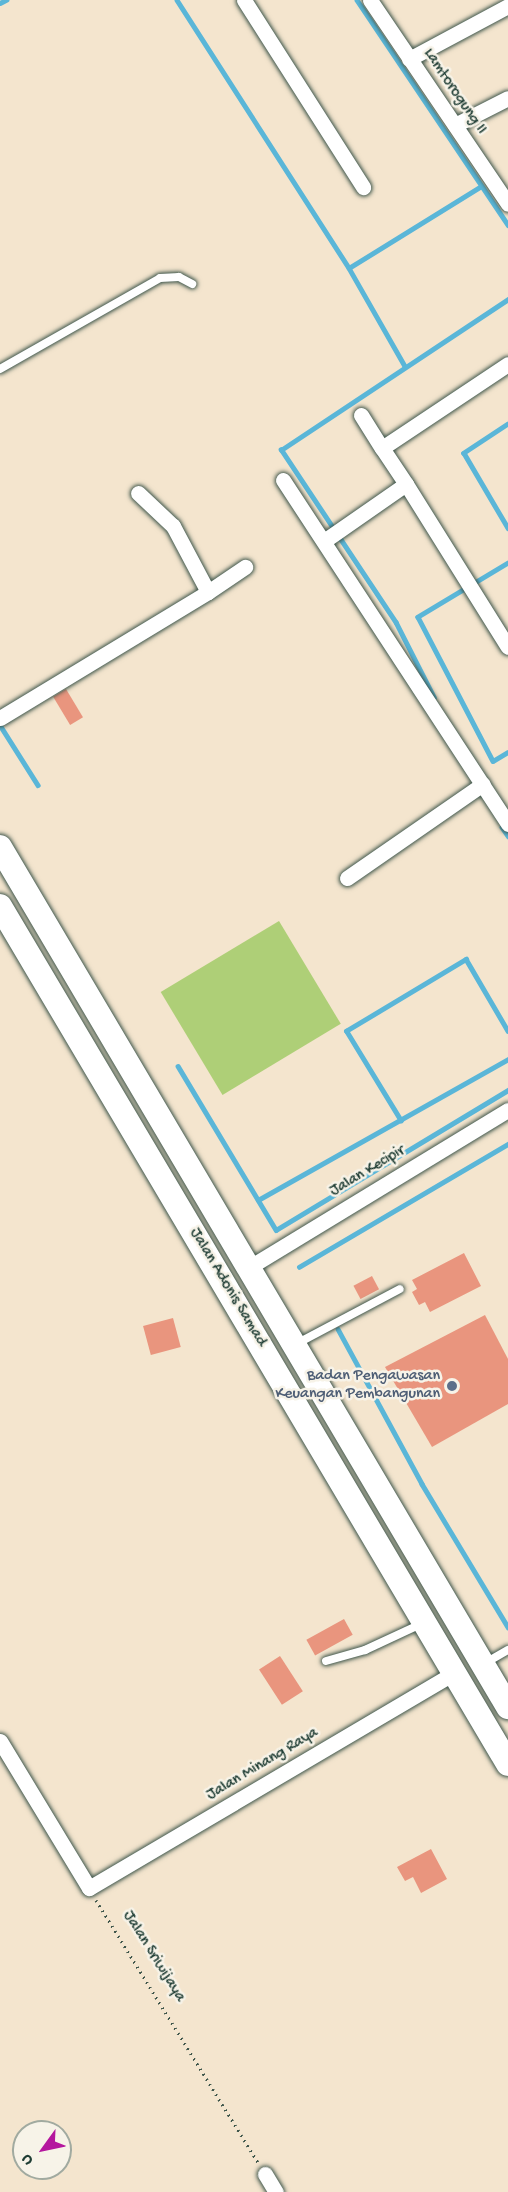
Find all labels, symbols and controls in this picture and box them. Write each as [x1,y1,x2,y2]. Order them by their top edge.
street label: Lamtorogung II [418,45,490,139]
street label: Jalan Kecipir [327,1142,409,1202]
street label: Jalan Adonis Samad [184,1225,270,1351]
place label: Badan Pengawasan Keuangan Pembangunan [275,1367,440,1405]
marker: Badan Pengawasan Keuangan Pembangunan [445,1379,459,1393]
street label: Jalan Minang Raya [204,1724,322,1806]
street label: Jalan Sriwijaya [117,1908,189,2006]
north arrow [12,2120,72,2180]
text: U [18,2150,39,2168]

